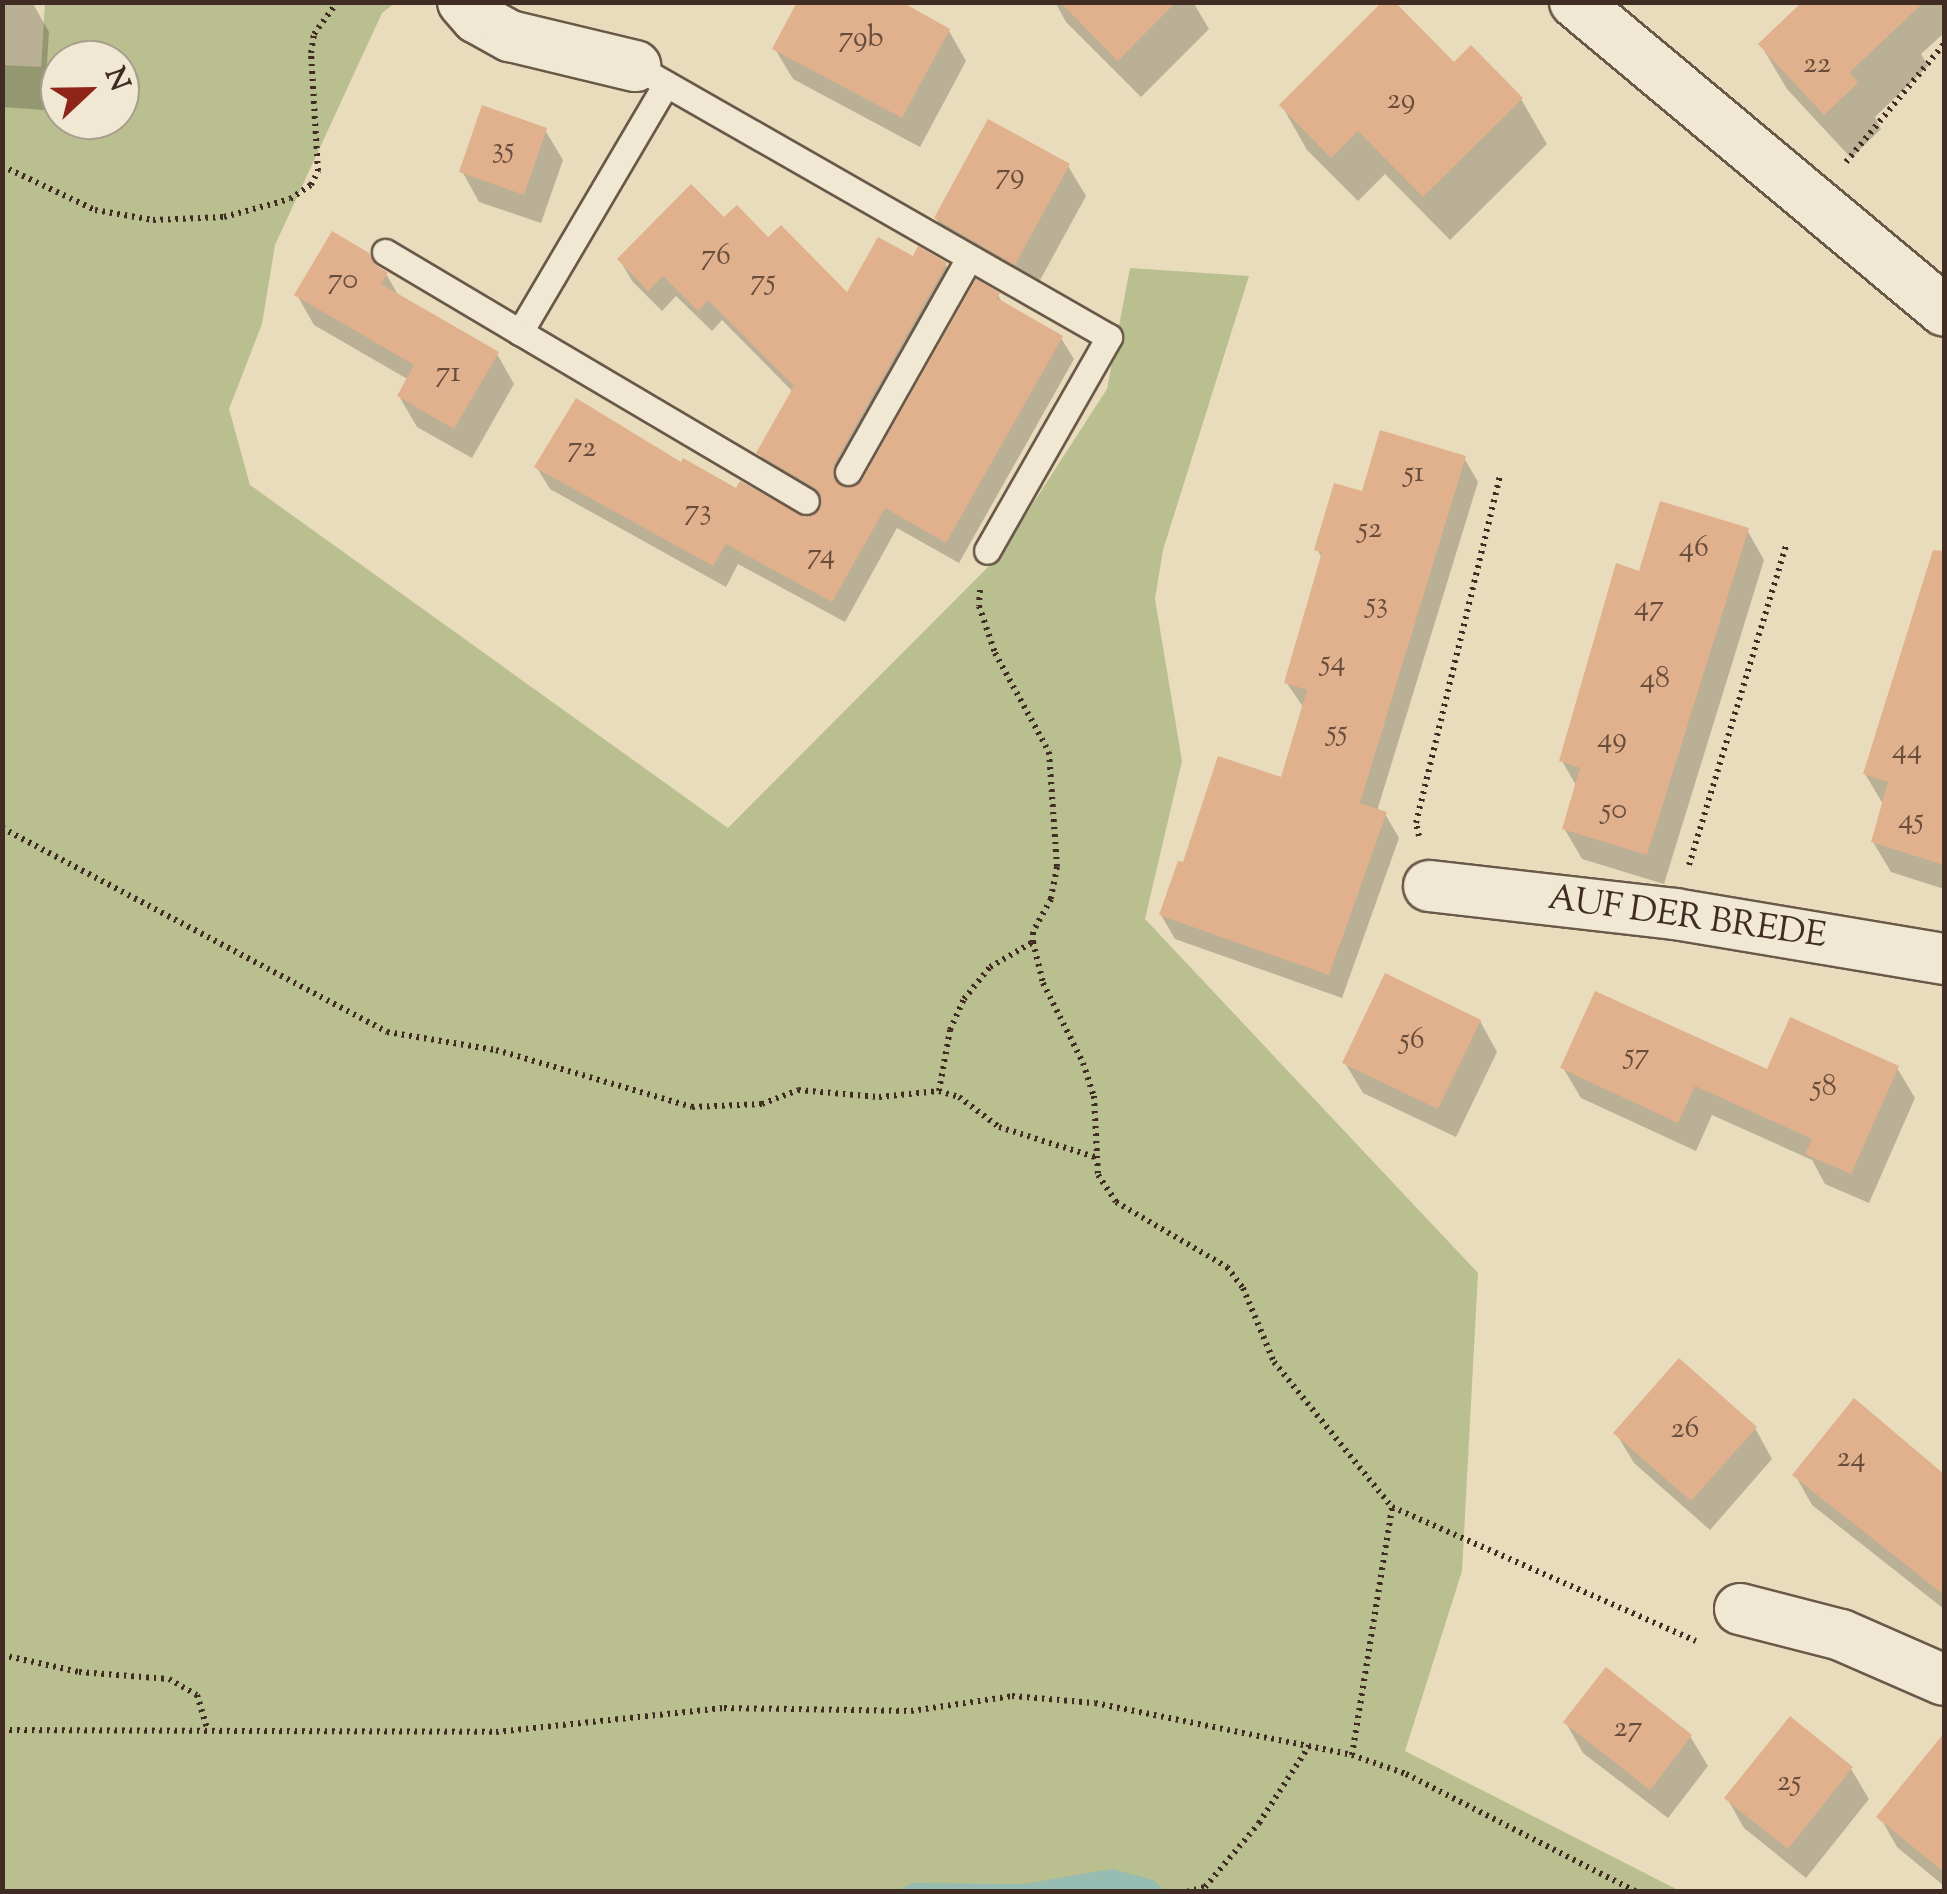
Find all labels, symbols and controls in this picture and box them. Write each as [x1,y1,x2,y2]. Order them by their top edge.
house number: 79b [838,21,884,57]
north arrow [40,40,140,140]
house number: 22 [1803,47,1831,83]
text: N [93,62,139,97]
house number: 29 [1387,83,1415,119]
house number: 35 [492,132,514,168]
house number: 79 [995,158,1025,194]
house number: 76 [701,239,731,275]
house number: 70 [328,263,358,299]
house number: 75 [750,264,776,300]
house number: 71 [435,356,461,392]
house number: 72 [568,431,596,467]
house number: 51 [1404,456,1424,492]
house number: 73 [684,494,712,530]
house number: 52 [1358,512,1382,548]
house number: 46 [1679,531,1709,567]
house number: 74 [807,538,835,574]
house number: 53 [1366,587,1388,623]
house number: 47 [1634,590,1664,626]
house number: 54 [1320,645,1346,681]
house number: 48 [1640,662,1670,698]
house number: 55 [1327,715,1347,751]
house number: 49 [1597,722,1627,758]
house number: 44 [1892,733,1922,769]
house number: 50 [1601,793,1627,829]
house number: 45 [1898,803,1924,839]
street label: AUF DER BREDE [1545,879,1829,959]
house number: 56 [1399,1023,1425,1059]
house number: 57 [1624,1038,1650,1074]
house number: 58 [1811,1070,1837,1106]
house number: 26 [1671,1412,1699,1448]
house number: 24 [1836,1441,1866,1477]
house number: 27 [1613,1711,1643,1747]
house number: 25 [1777,1765,1801,1801]

